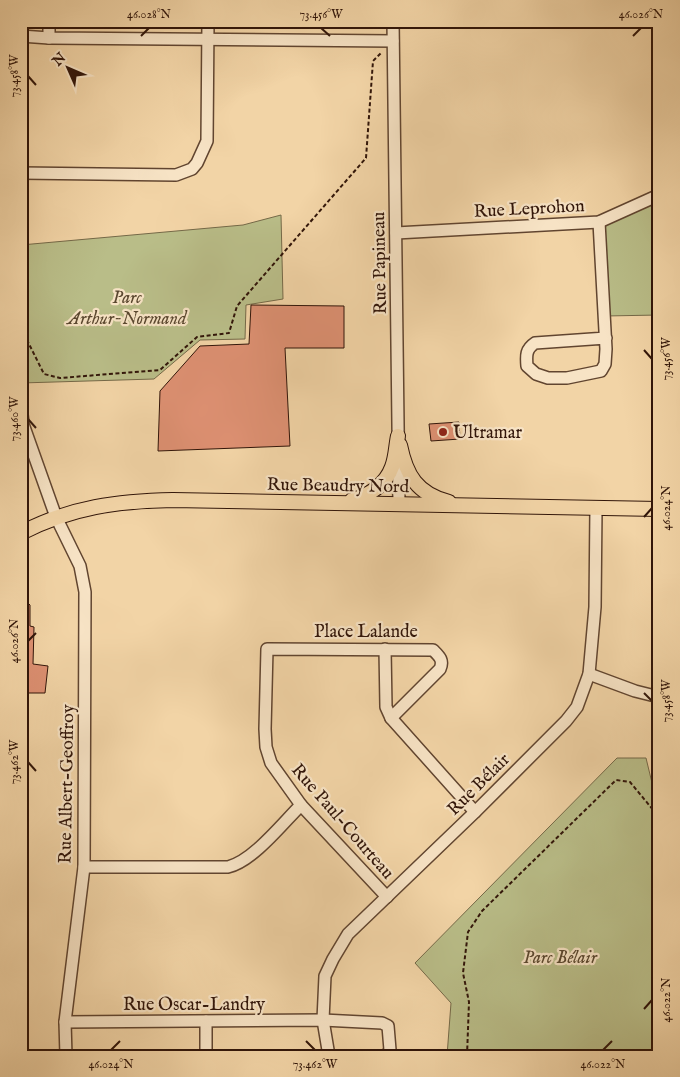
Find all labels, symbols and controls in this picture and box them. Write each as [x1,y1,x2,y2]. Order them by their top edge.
text: 46.028°N [127,7,172,22]
text: 73.456°W [299,7,343,22]
text: 46.026°N [619,7,664,22]
north arrow [42,42,92,92]
text: N [48,49,70,71]
text: 73.458°W [7,54,22,97]
street label: Rue Leprohon [473,195,586,224]
street label: Rue Papineau [368,211,393,315]
park label: Parc Arthur-Normand [66,287,188,331]
text: 73.456°W [659,337,674,381]
text: 73.460°W [7,396,22,441]
place label: Ultramar [453,422,523,445]
marker: Ultramar [437,426,449,438]
street label: Rue Beaudry Nord [267,474,410,499]
text: 46.024°N [659,485,674,531]
text: 46.026°N [7,618,22,663]
street label: Place Lalande [314,621,418,644]
text: 73.458°W [659,679,674,722]
street label: Rue Albert-Geoffroy [55,704,80,864]
text: 73.462°W [7,739,22,784]
street label: Rue Bélair [443,749,516,821]
street label: Rue Paul-Courteau [285,759,398,885]
park label: Parc Bélair [523,947,598,970]
text: 46.022°N [659,977,674,1022]
street label: Rue Oscar-Landry [123,994,265,1017]
text: 46.024°N [88,1057,134,1072]
text: 73.462°W [293,1057,338,1072]
text: 46.022°N [581,1057,626,1072]

